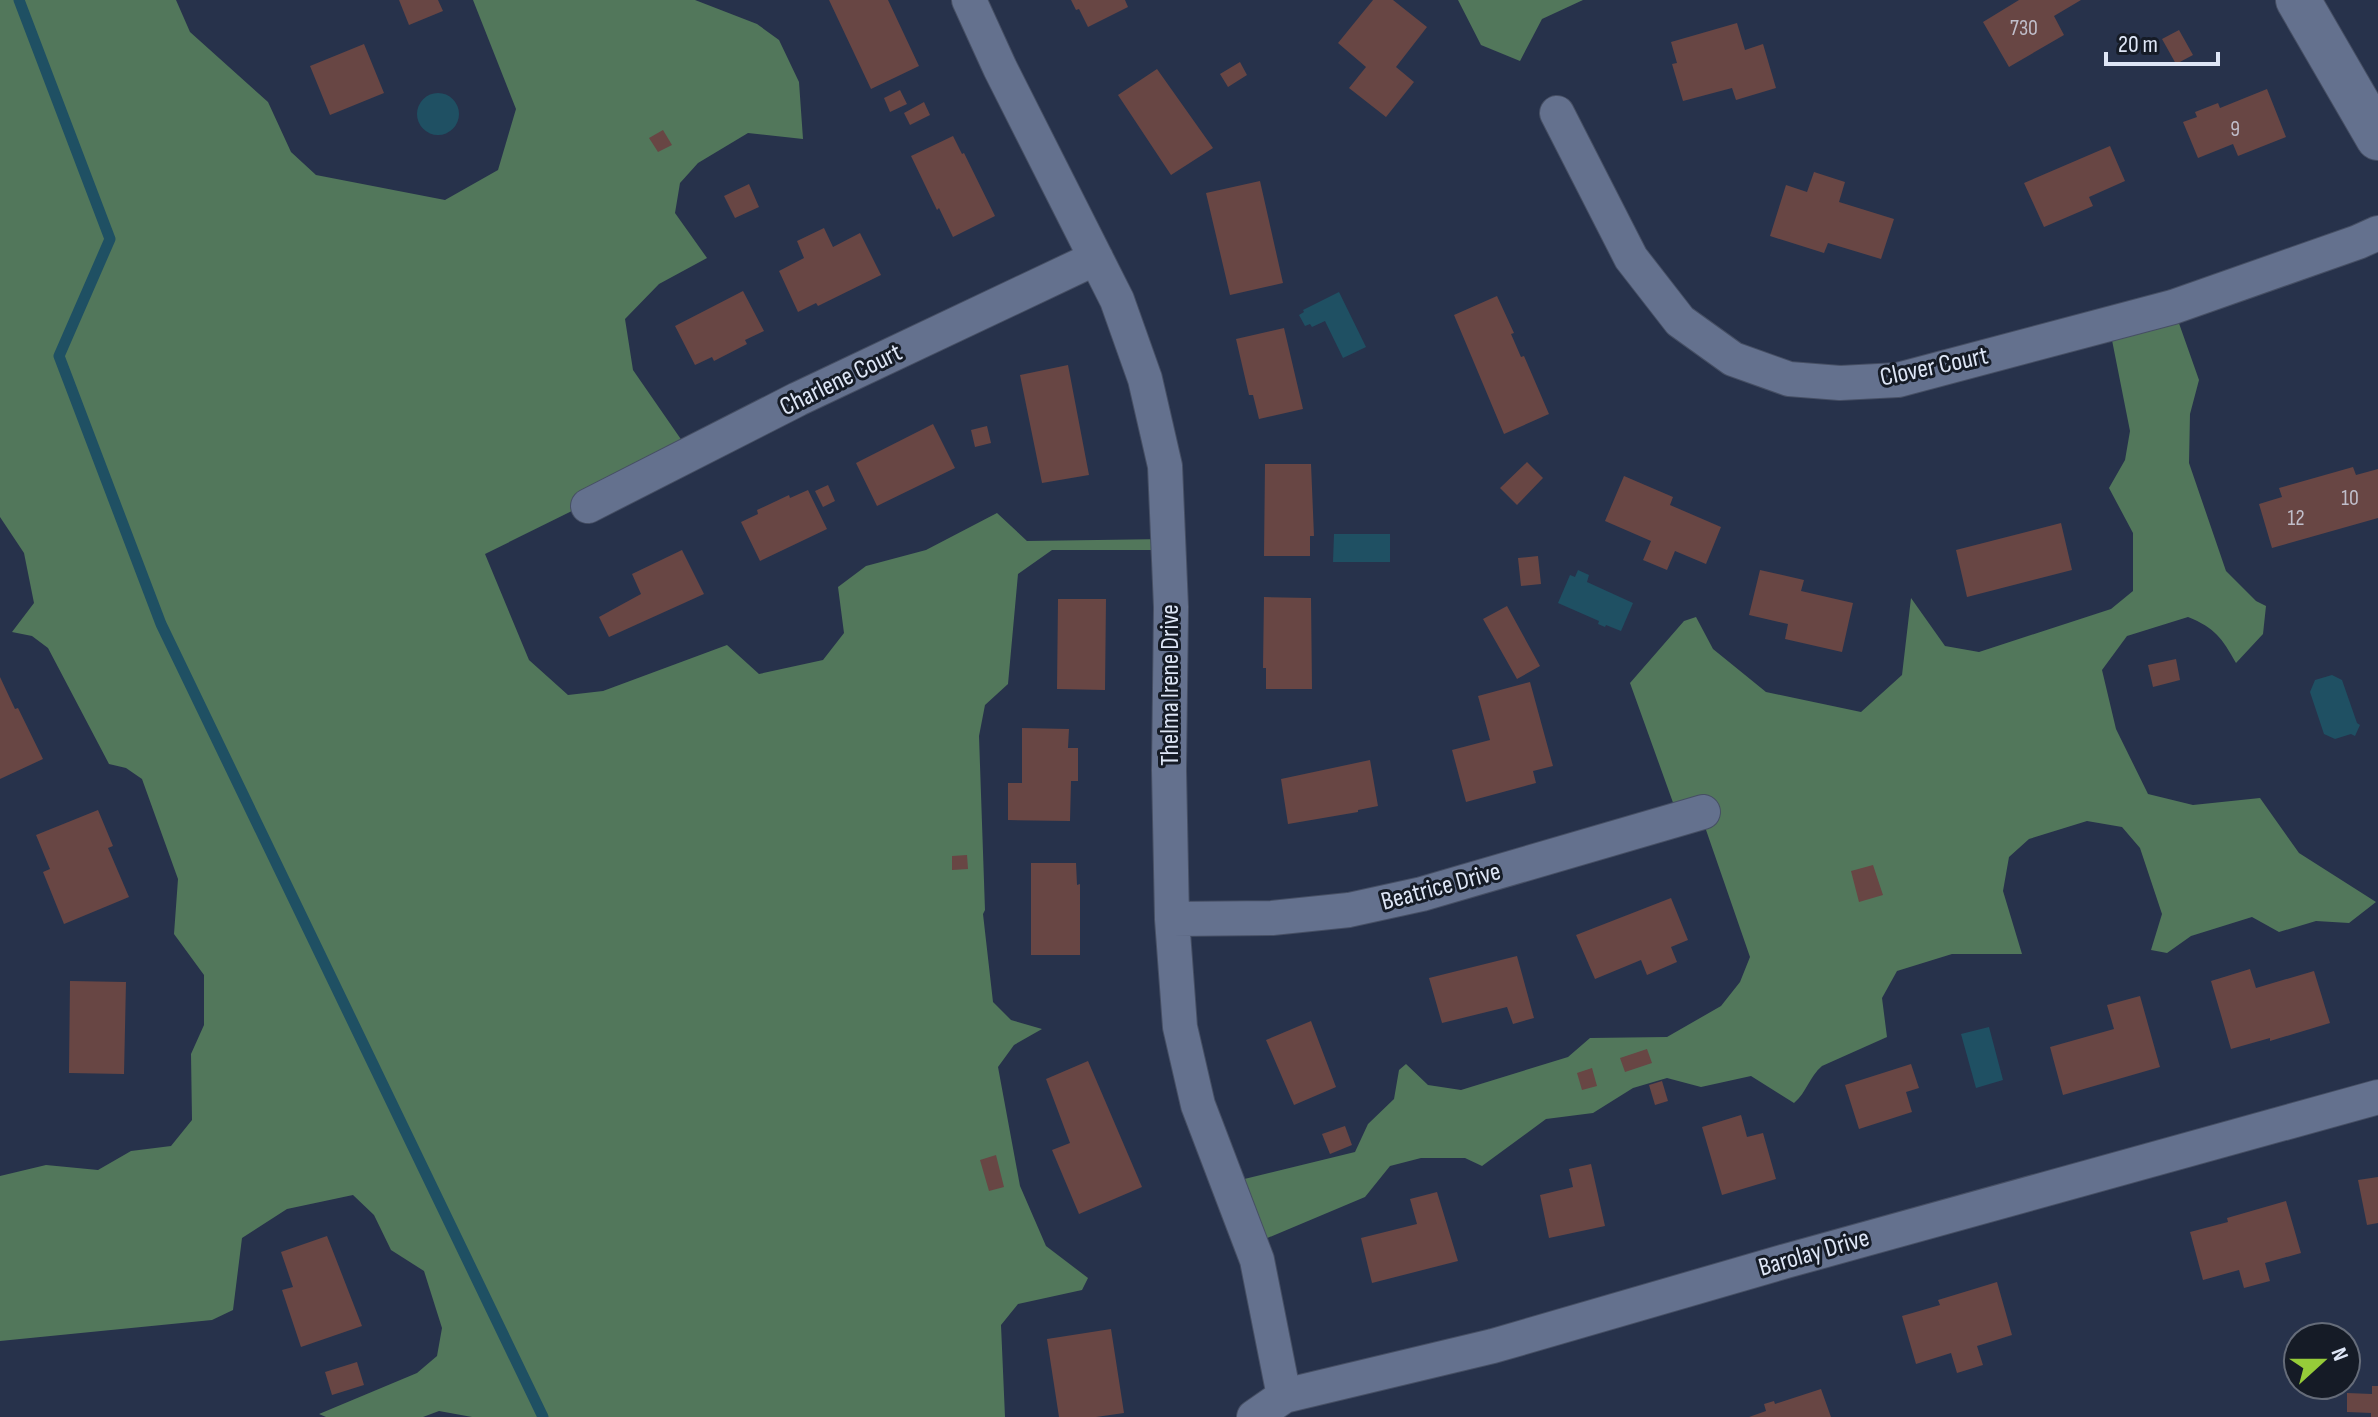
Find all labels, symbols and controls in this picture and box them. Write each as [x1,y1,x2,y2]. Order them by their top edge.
house number: 730 [2010,15,2038,42]
scale bar [2106,16,2218,66]
text: 20 m [2118,30,2158,59]
house number: 9 [2230,116,2240,143]
street label: Charlene Court [775,337,907,423]
street label: Clover Court [1877,340,1991,394]
house number: 10 [2341,485,2359,512]
house number: 12 [2287,505,2305,532]
street label: Thelma Irene Drive [1155,604,1186,766]
street label: Beatrice Drive [1378,856,1504,918]
street label: Barolay Drive [1755,1222,1873,1284]
north arrow [2282,1321,2362,1401]
text: N [2325,1344,2354,1365]

